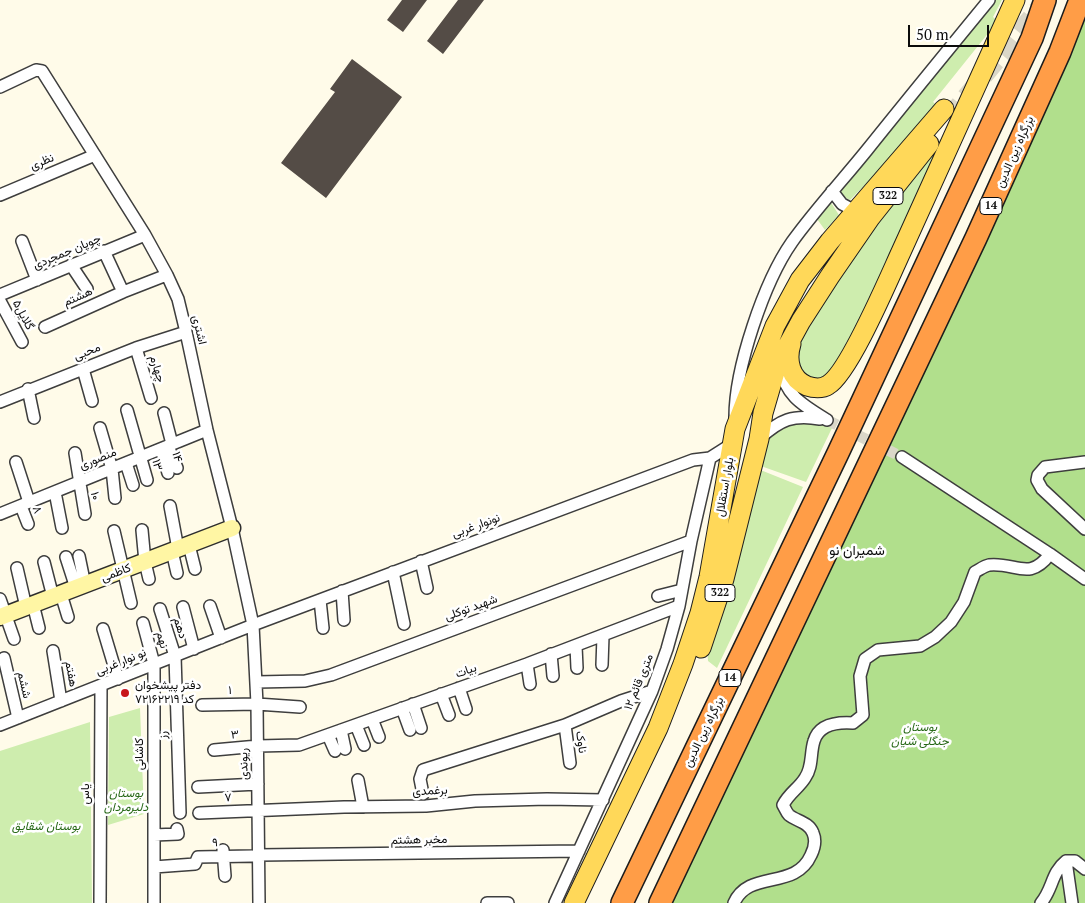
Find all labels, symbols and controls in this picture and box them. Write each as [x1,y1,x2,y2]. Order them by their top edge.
scale bar [910,15,991,47]
text: 50 m [916,24,949,44]
street label: بزرگراه زین الدین [993,114,1037,190]
street label: نظری [28,151,56,173]
road number: 322 [873,188,903,205]
road number: 14 [980,198,1002,215]
street label: چوپان جمجردی [31,231,103,273]
street label: هشتم [61,284,95,310]
street label: گلایل۵ [9,298,37,332]
street label: اشتری [189,314,209,346]
street label: محبی [71,340,103,364]
street label: چهارم [146,354,168,384]
street label: منصوری [77,445,119,473]
street label: ۱۴ [169,450,185,464]
street label: بلوار استقلال [713,456,737,518]
street label: ۱۳ [149,458,165,472]
street label: ۱۰ [87,490,103,502]
street label: ۸ [29,504,45,516]
street label: نونوار غربی [450,511,502,541]
district label: شمیران نو [829,543,885,559]
street label: کاظمی [99,561,133,585]
road number: 322 [705,584,735,602]
street label: شهید توکلی [443,592,499,624]
street label: دهم [170,616,190,640]
street label: نهم [153,630,171,650]
street label: نو نوار غربی [94,645,148,679]
street label: ۱۲ متری قائم [621,652,657,712]
street label: هفتم [62,660,80,688]
street label: بیات [453,661,479,681]
street label: ششم [14,670,34,700]
road number: 14 [719,670,741,686]
place label: دفتر پیشخوان کد ۷۲۱۶۲۲۱۹ [135,679,201,707]
street label: ۱ [228,684,232,698]
marker: دفتر پیشخوان کد ۷۲۱۶۲۲۱۹ [119,687,131,699]
street label: بزرگراه زین الدین [681,694,727,770]
park label: بوستان جنگلی شیان [891,721,949,749]
street label: ۳ [230,727,240,743]
street label: ناوک [572,730,590,754]
street label: رز [156,731,170,739]
street label: کاشانی [133,738,147,770]
street label: ریوندی [237,748,251,780]
street label: یاس [79,783,93,805]
street label: برغمدی [412,783,448,799]
park label: بوستان دلیرمردان [104,787,148,815]
street label: ۷ [224,791,232,805]
park label: بوستان شقایق [12,820,80,834]
street label: مخبر هشتم [391,832,447,848]
street label: ۹ [212,836,218,850]

